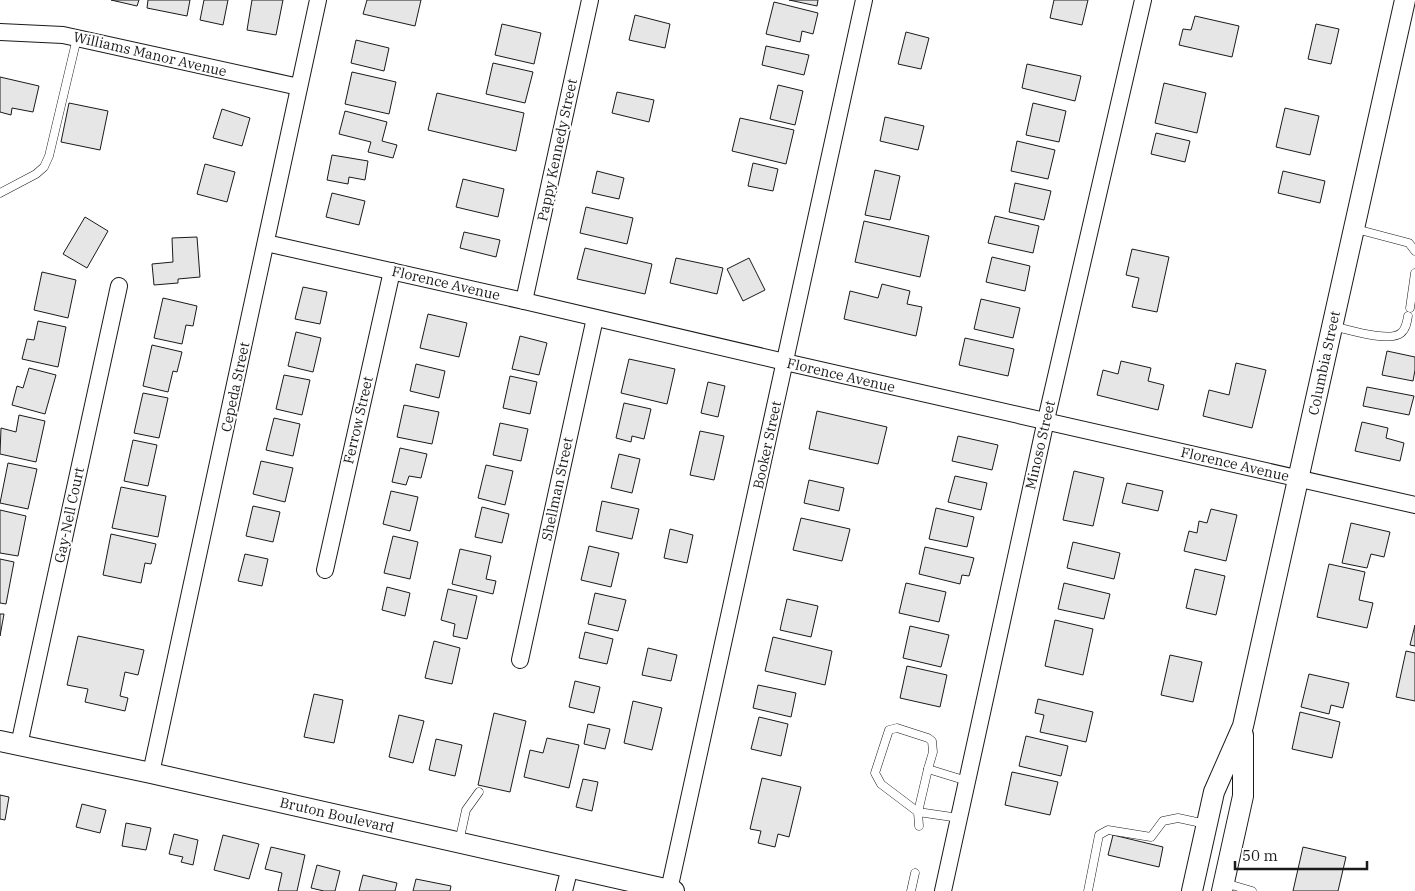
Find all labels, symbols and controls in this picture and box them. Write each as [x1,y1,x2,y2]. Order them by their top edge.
street label: Williams Manor Avenue [71,28,229,80]
street label: Pappy Kennedy Street [533,77,581,223]
street label: Florence Avenue [390,262,502,304]
street label: Columbia Street [1304,309,1344,417]
street label: Cepeda Street [217,340,253,434]
street label: Florence Avenue [785,354,897,396]
street label: Ferrow Street [339,374,377,466]
street label: Booker Street [749,399,785,491]
street label: Minoso Street [1021,399,1059,491]
street label: Shellman Street [537,436,577,542]
street label: Florence Avenue [1179,443,1291,485]
street label: Gay-Nell Court [50,465,88,564]
street label: Bruton Boulevard [278,793,396,837]
scale bar [1235,838,1368,870]
text: 50 m [1242,846,1278,865]

